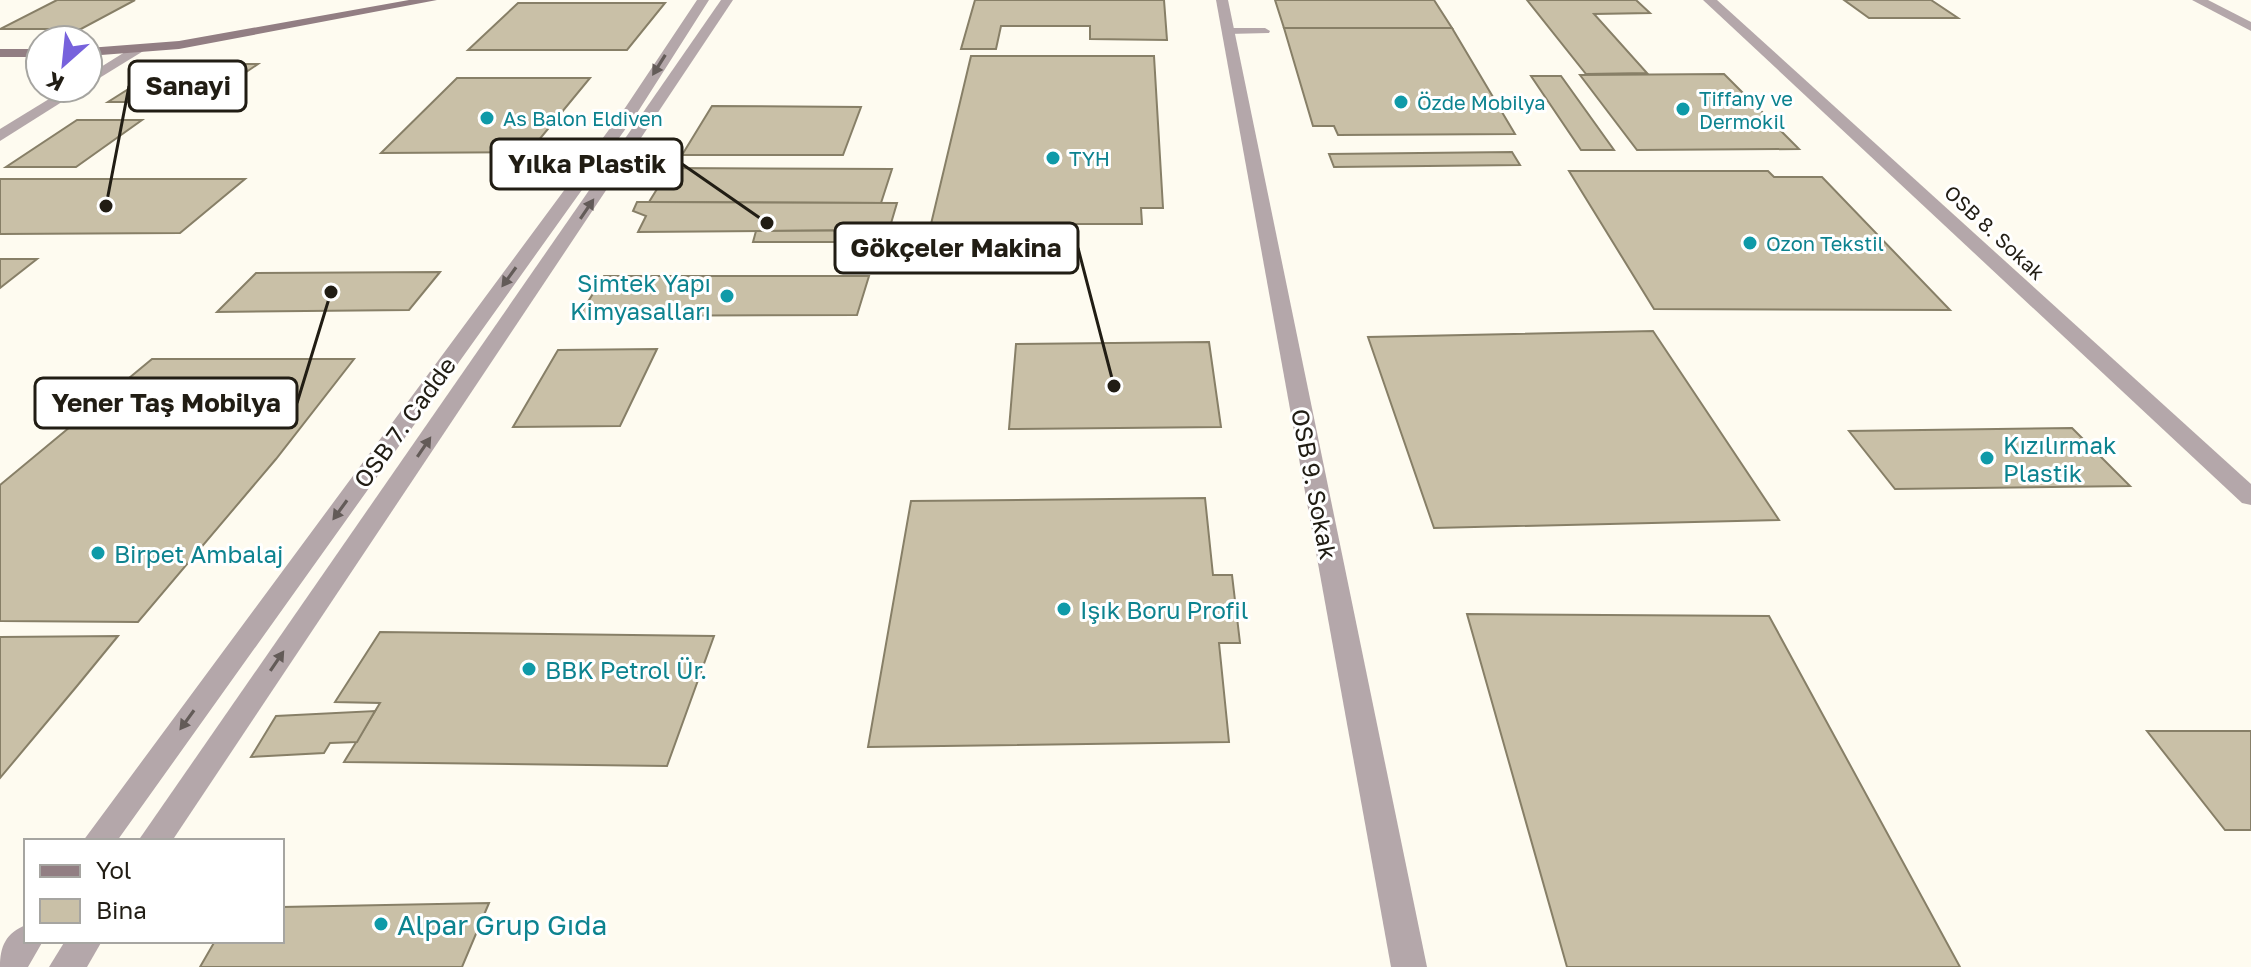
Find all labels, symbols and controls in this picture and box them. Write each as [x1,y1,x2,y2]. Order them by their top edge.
north arrow [24,24,104,104]
one-way arrow [652,54,667,75]
callout: Sanayi [129,61,246,111]
text: K [41,67,68,98]
text: Sanayi [145,70,231,101]
place label: Tiffany ve Dermokil [1699,86,1793,133]
place label: Özde Mobilya [1417,90,1545,114]
marker: Özde Mobilya [1392,93,1410,111]
marker: Tiffany ve Dermokil [1674,100,1692,118]
place label: As Balon Eldiven [503,106,663,130]
marker: As Balon Eldiven [478,109,496,127]
callout: Yılka Plastik [491,139,682,189]
place label: TYH [1069,146,1110,170]
text: Yılka Plastik [508,148,666,179]
marker: TYH [1044,149,1062,167]
street label: OSB 8. Sokak [1940,180,2050,284]
one-way arrow [579,199,594,220]
callout: Gökçeler Makina [835,223,1078,273]
place label: Ozon Tekstil [1766,231,1884,255]
text: Gökçeler Makina [850,232,1062,263]
marker: Ozon Tekstil [1741,234,1759,252]
one-way arrow [502,266,517,287]
place label: Simtek Yapı Kimyasalları [570,268,711,325]
marker: Simtek Yapı Kimyasalları [718,287,736,305]
street label: OSB 7. Cadde [347,351,461,493]
callout: Yener Taş Mobilya [35,378,297,428]
text: Yener Taş Mobilya [51,387,281,418]
street label: OSB 9. Sokak [1286,406,1344,562]
place label: Kızılırmak Plastik [2003,430,2117,487]
one-way arrow [416,436,431,458]
marker: Kızılırmak Plastik [1978,449,1996,467]
one-way arrow [332,499,348,521]
place label: Birpet Ambalaj [114,539,283,568]
marker: Birpet Ambalaj [89,544,107,562]
place label: Işık Boru Profil [1080,595,1248,624]
marker: Işık Boru Profil [1055,600,1073,618]
one-way arrow [269,651,284,672]
place label: BBK Petrol Ür. [545,655,707,684]
marker: BBK Petrol Ür. [520,660,538,678]
one-way arrow [179,709,195,731]
legend [24,839,284,943]
text: Yol [96,855,132,884]
text: Bina [96,895,147,924]
place label: Alpar Grup Gıda [397,908,607,941]
marker: Alpar Grup Gıda [372,915,390,933]

